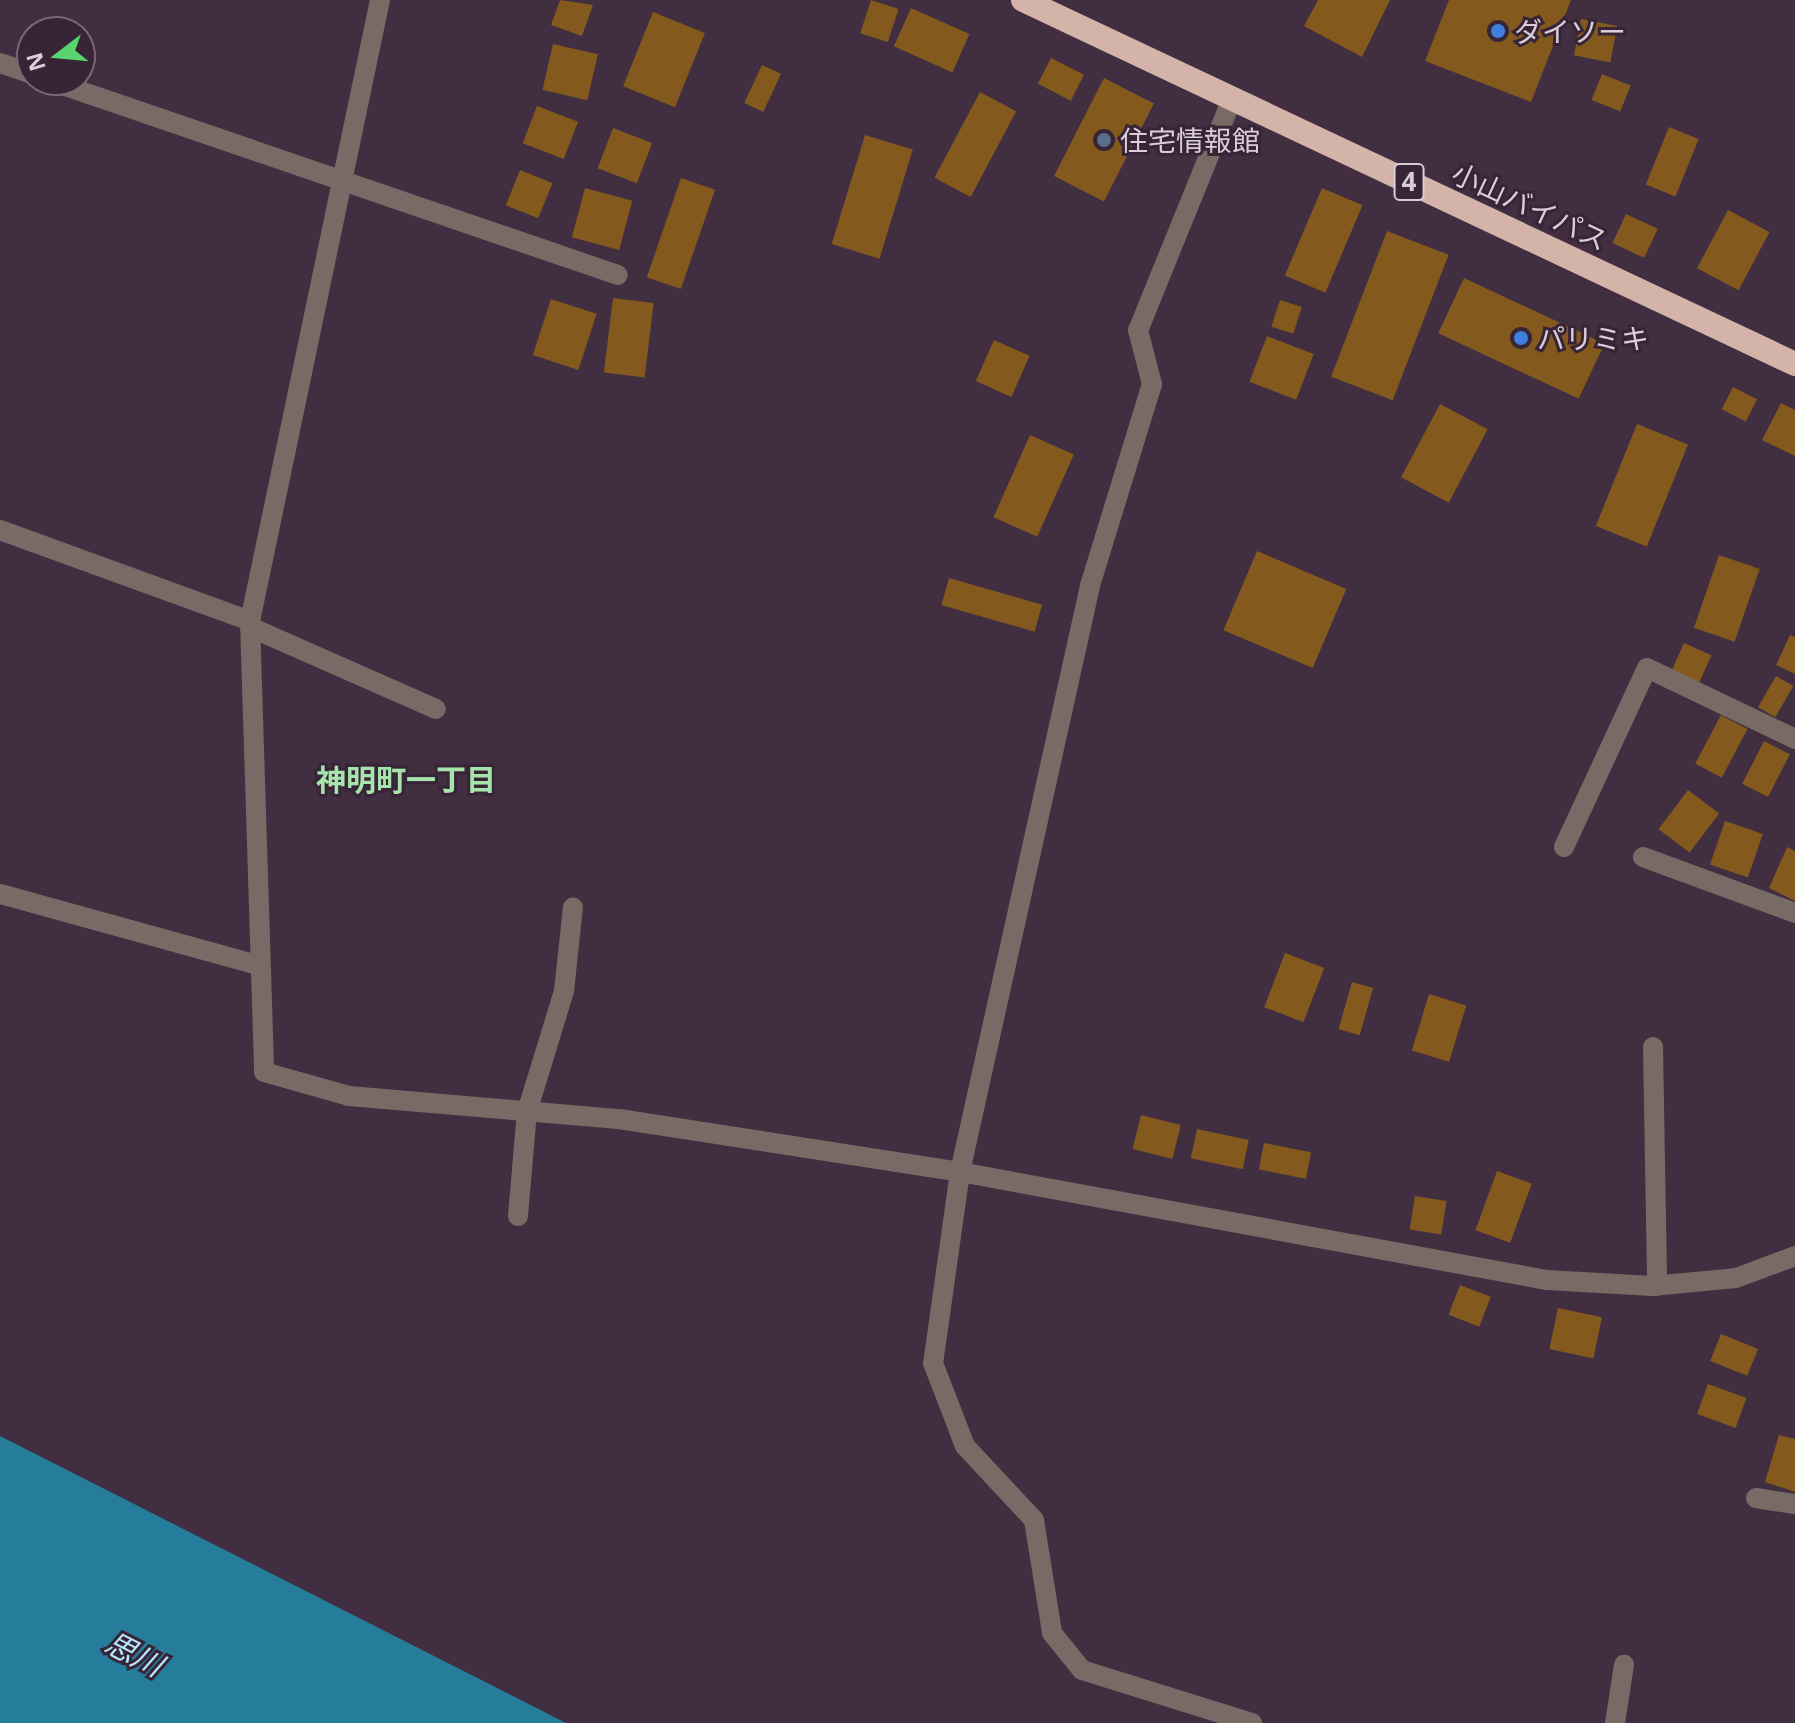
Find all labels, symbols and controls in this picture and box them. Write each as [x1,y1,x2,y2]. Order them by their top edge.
place label: ダイソー [1514,14,1626,48]
north arrow [16,16,96,96]
marker: ダイソー [1489,22,1507,40]
text: N [18,49,52,75]
place label: 住宅情報館 [1120,123,1260,157]
marker: 住宅情報館 [1095,131,1113,149]
street label: 小山バイパス [1447,155,1613,257]
road number: 4 [1393,160,1425,204]
place label: パリミキ [1537,321,1649,355]
marker: パリミキ [1512,329,1530,347]
district label: 神明町一丁目 [316,762,496,798]
water label: 思川 [99,1624,169,1684]

